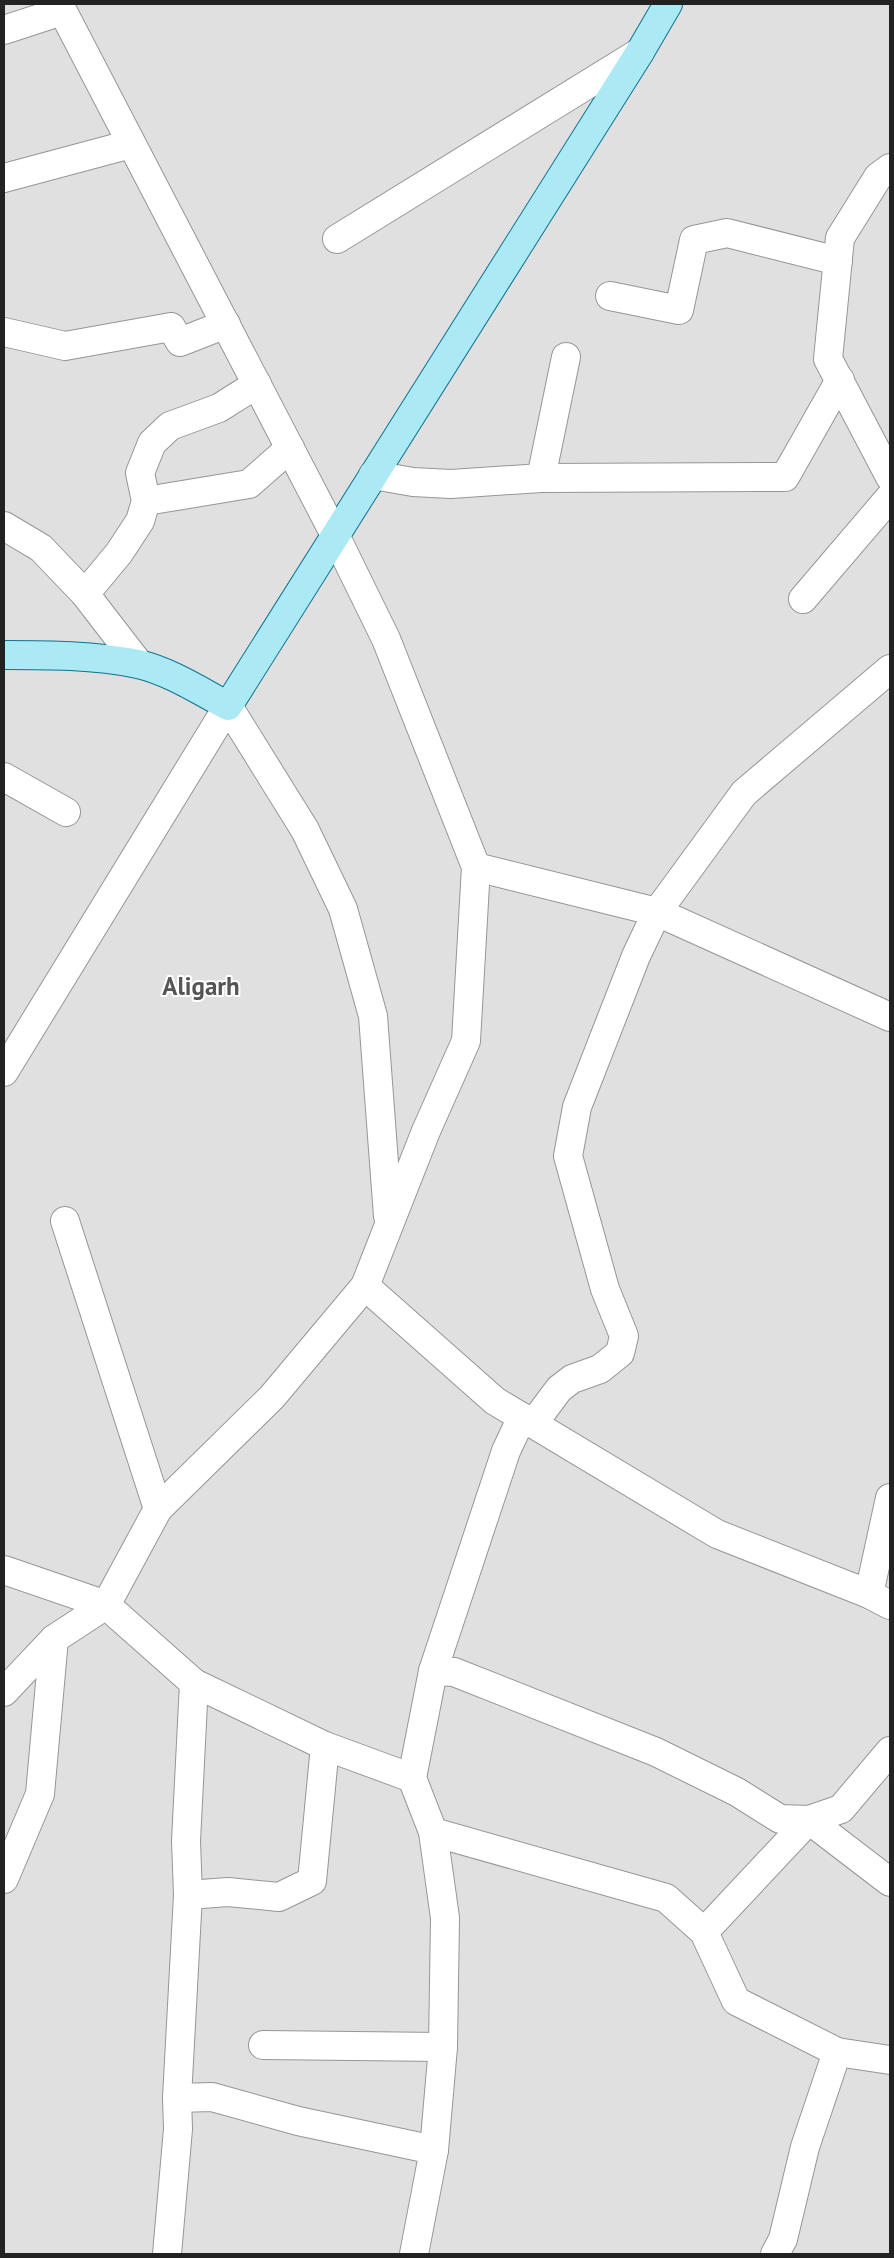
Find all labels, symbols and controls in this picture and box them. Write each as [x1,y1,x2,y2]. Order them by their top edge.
district label: Aligarh [162,970,240,1002]

